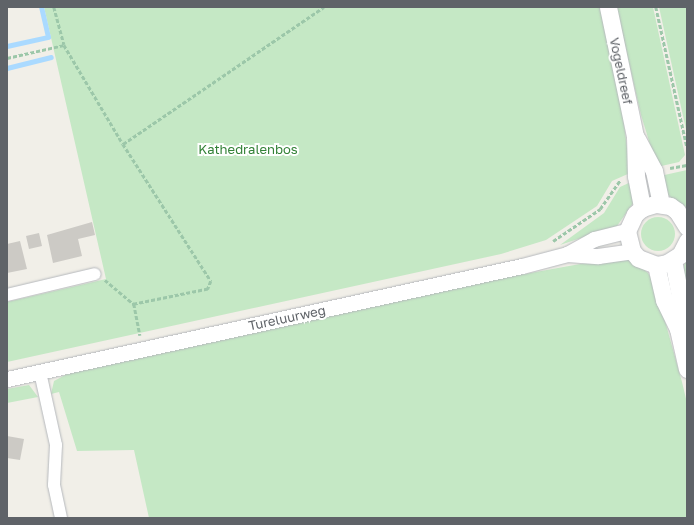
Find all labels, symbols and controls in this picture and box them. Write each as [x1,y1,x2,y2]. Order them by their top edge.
street label: Vogeldreef [606,36,636,106]
park label: Kathedralenbos [198,141,298,157]
street label: Tureluurweg [247,302,327,334]

